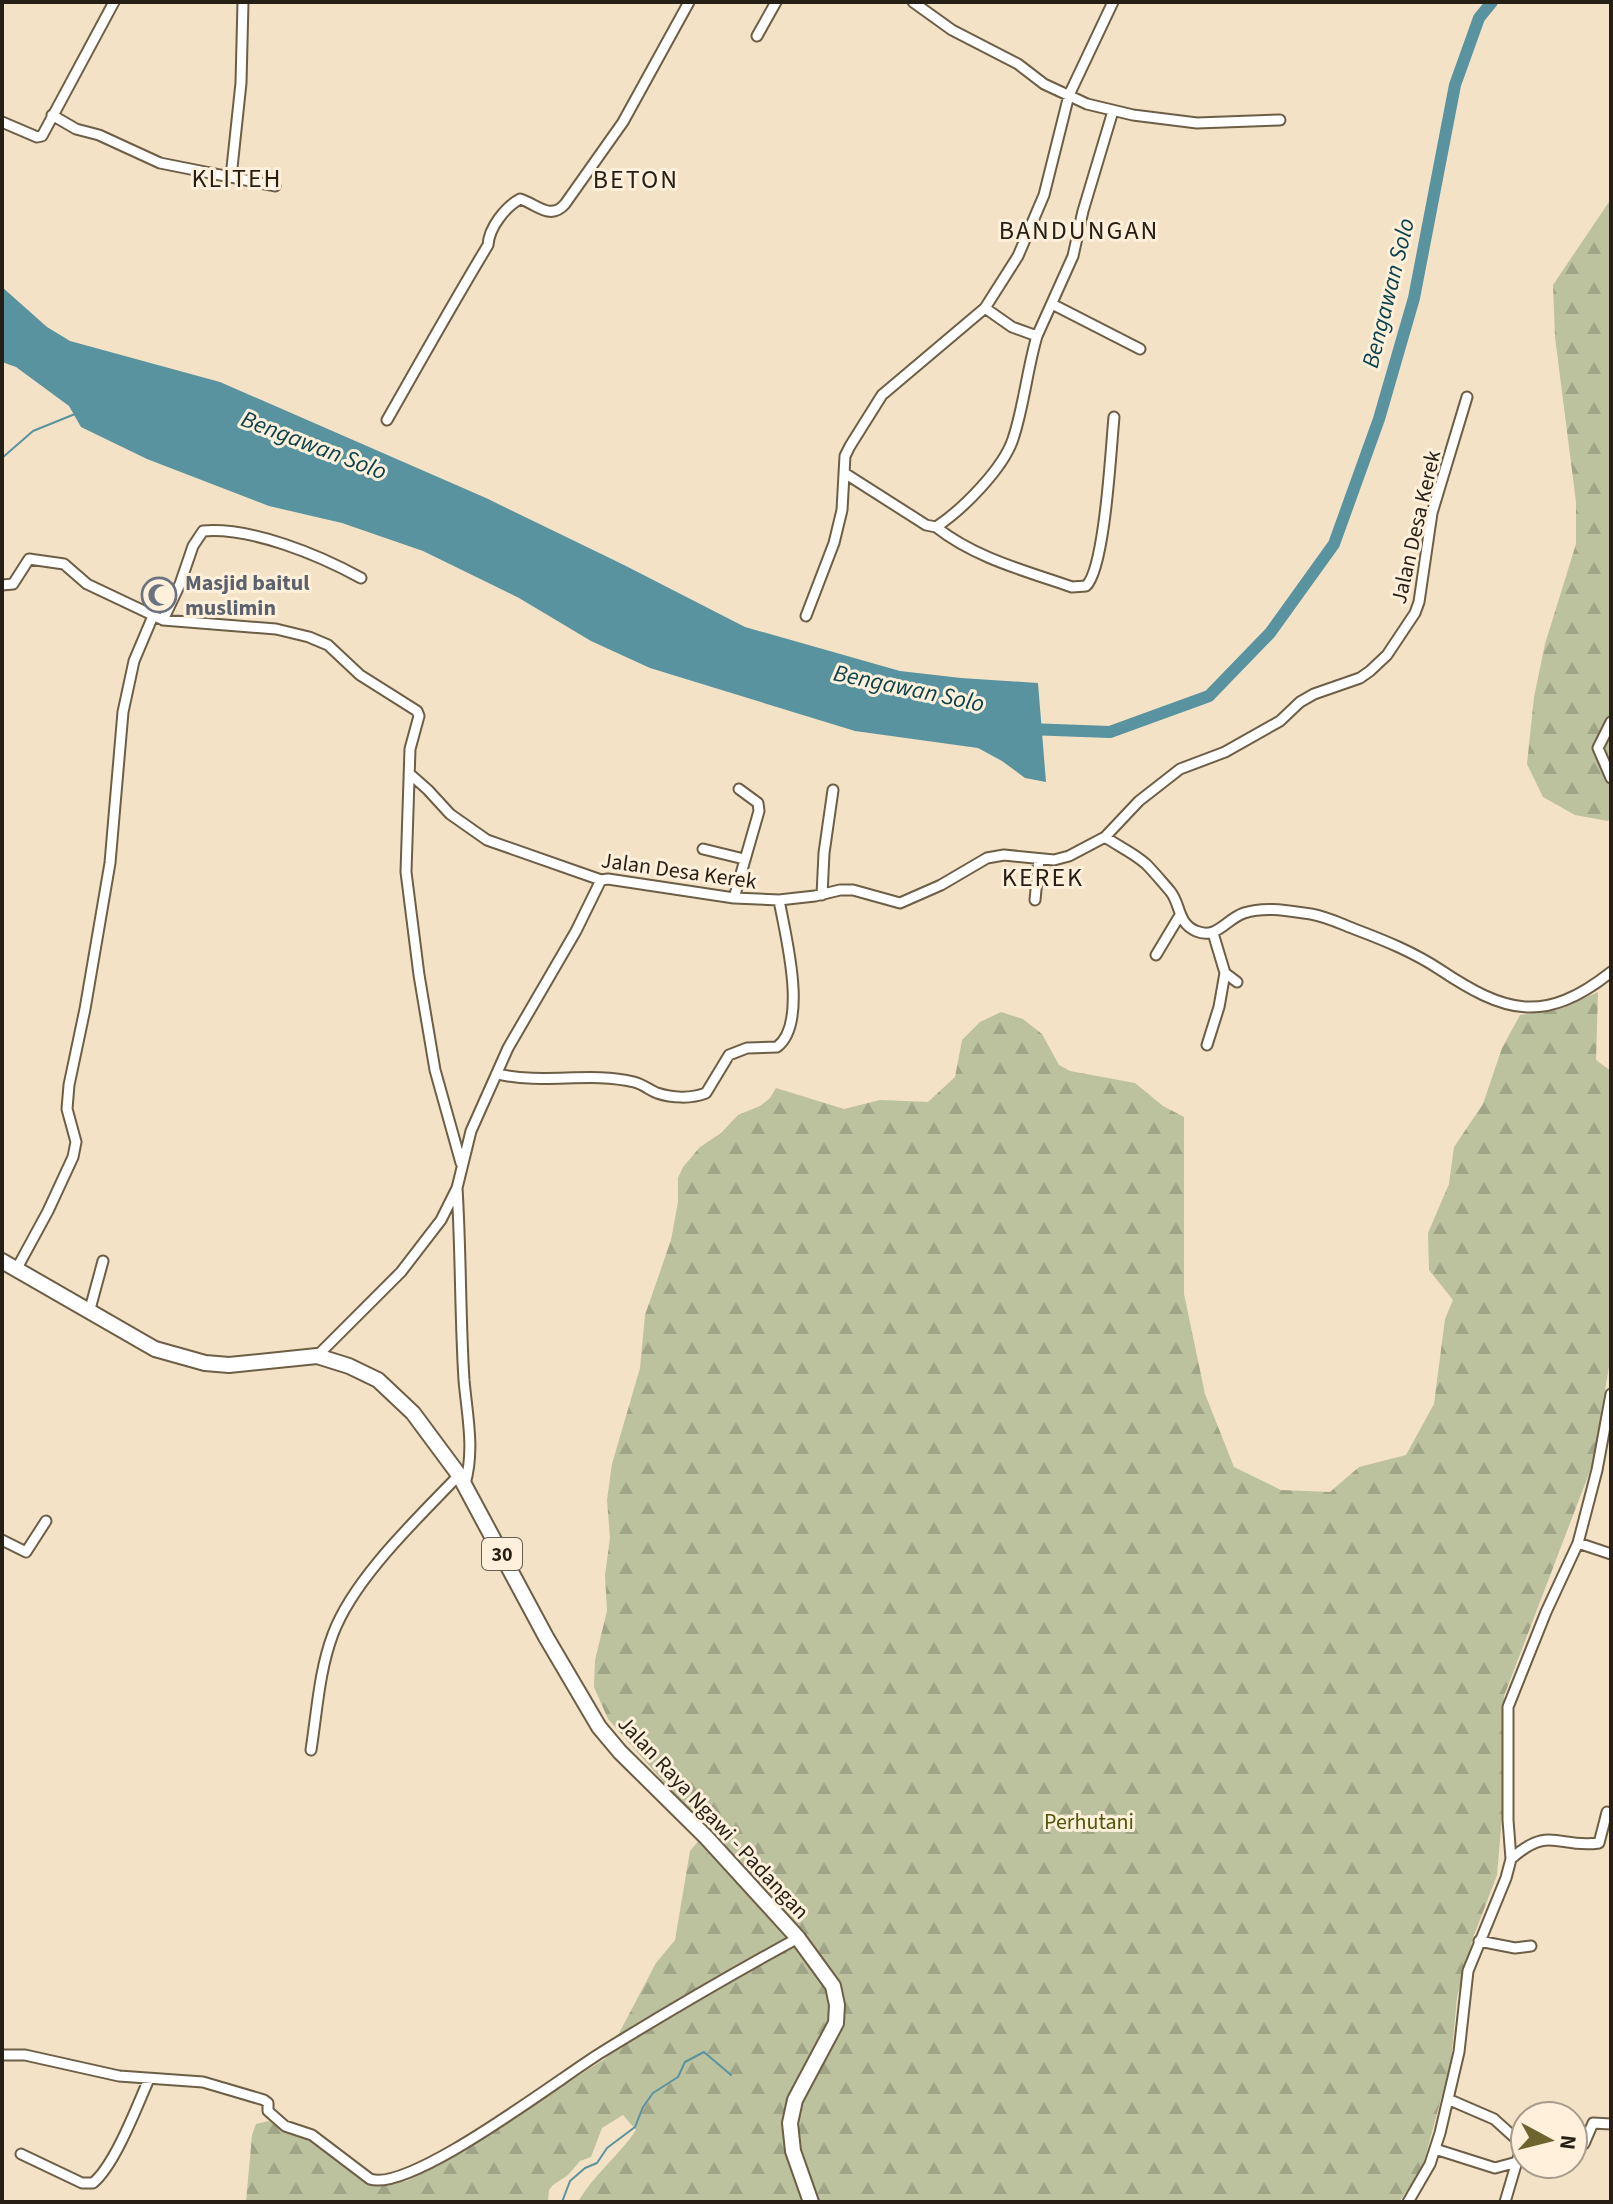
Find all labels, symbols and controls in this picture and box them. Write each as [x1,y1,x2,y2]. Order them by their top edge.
district label: KLITEH [191,160,283,197]
district label: BETON [593,161,679,198]
district label: BANDUNGAN [999,212,1159,249]
water label: Bengawan Solo [1353,215,1424,372]
water label: Bengawan Solo [236,402,392,489]
street label: Jalan Desa Kerek [1383,447,1449,607]
place label: Masjid baitul muslimin [185,567,310,624]
mosque icon: Masjid baitul muslimin [140,576,178,614]
water label: Bengawan Solo [830,655,988,722]
street label: Jalan Desa Kerek [599,844,759,898]
district label: KEREK [1002,859,1084,896]
road number: 30 [482,1538,522,1570]
street label: Jalan Raya Ngawi - Padangan [610,1709,816,1927]
park label: Perhutani [1044,1806,1134,1838]
north arrow [1509,2100,1589,2180]
text: N [1551,2133,1585,2152]

